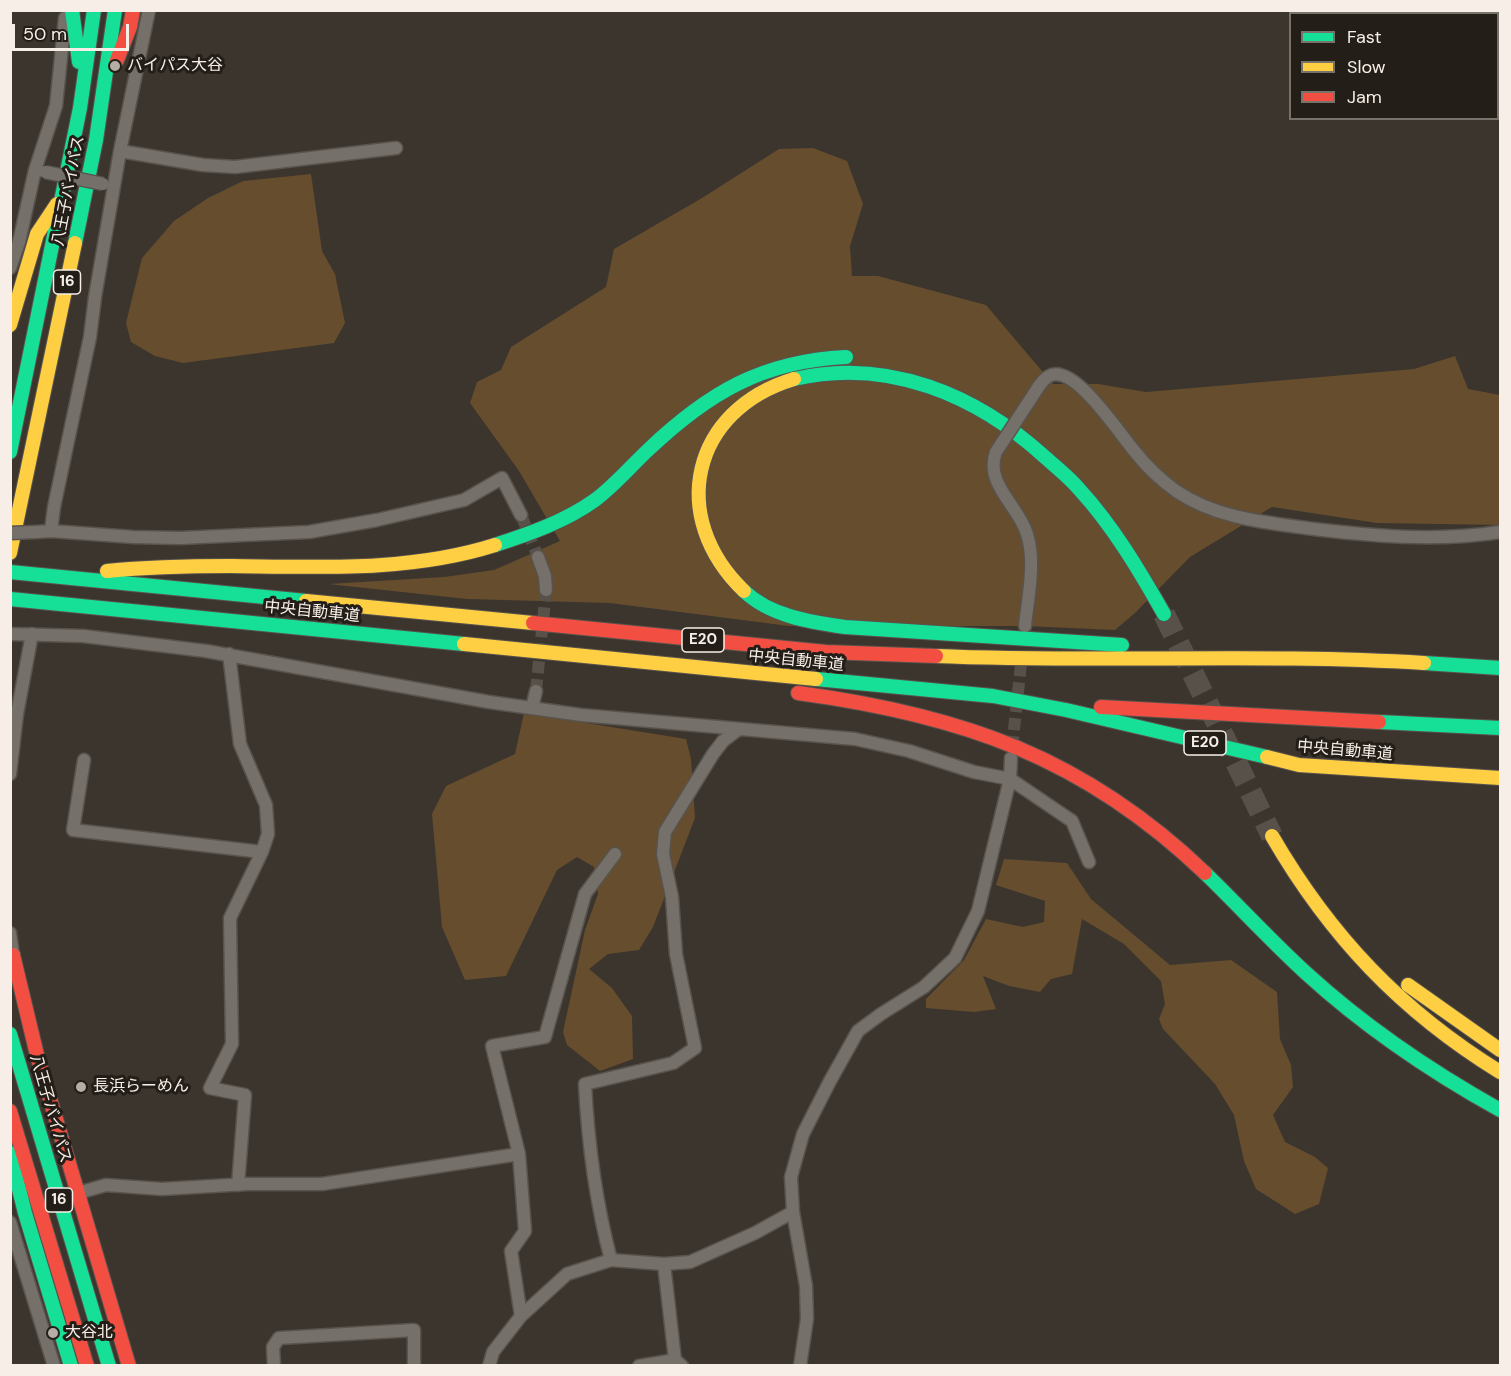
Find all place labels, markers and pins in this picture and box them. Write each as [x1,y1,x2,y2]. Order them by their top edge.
place label: バイパス大谷 [127,56,223,76]
marker: バイパス大谷 [108,59,122,73]
place label: 長浜らーめん [93,1077,189,1097]
marker: 長浜らーめん [74,1080,88,1094]
place label: 大谷北 [65,1323,113,1343]
marker: 大谷北 [46,1326,60,1340]

